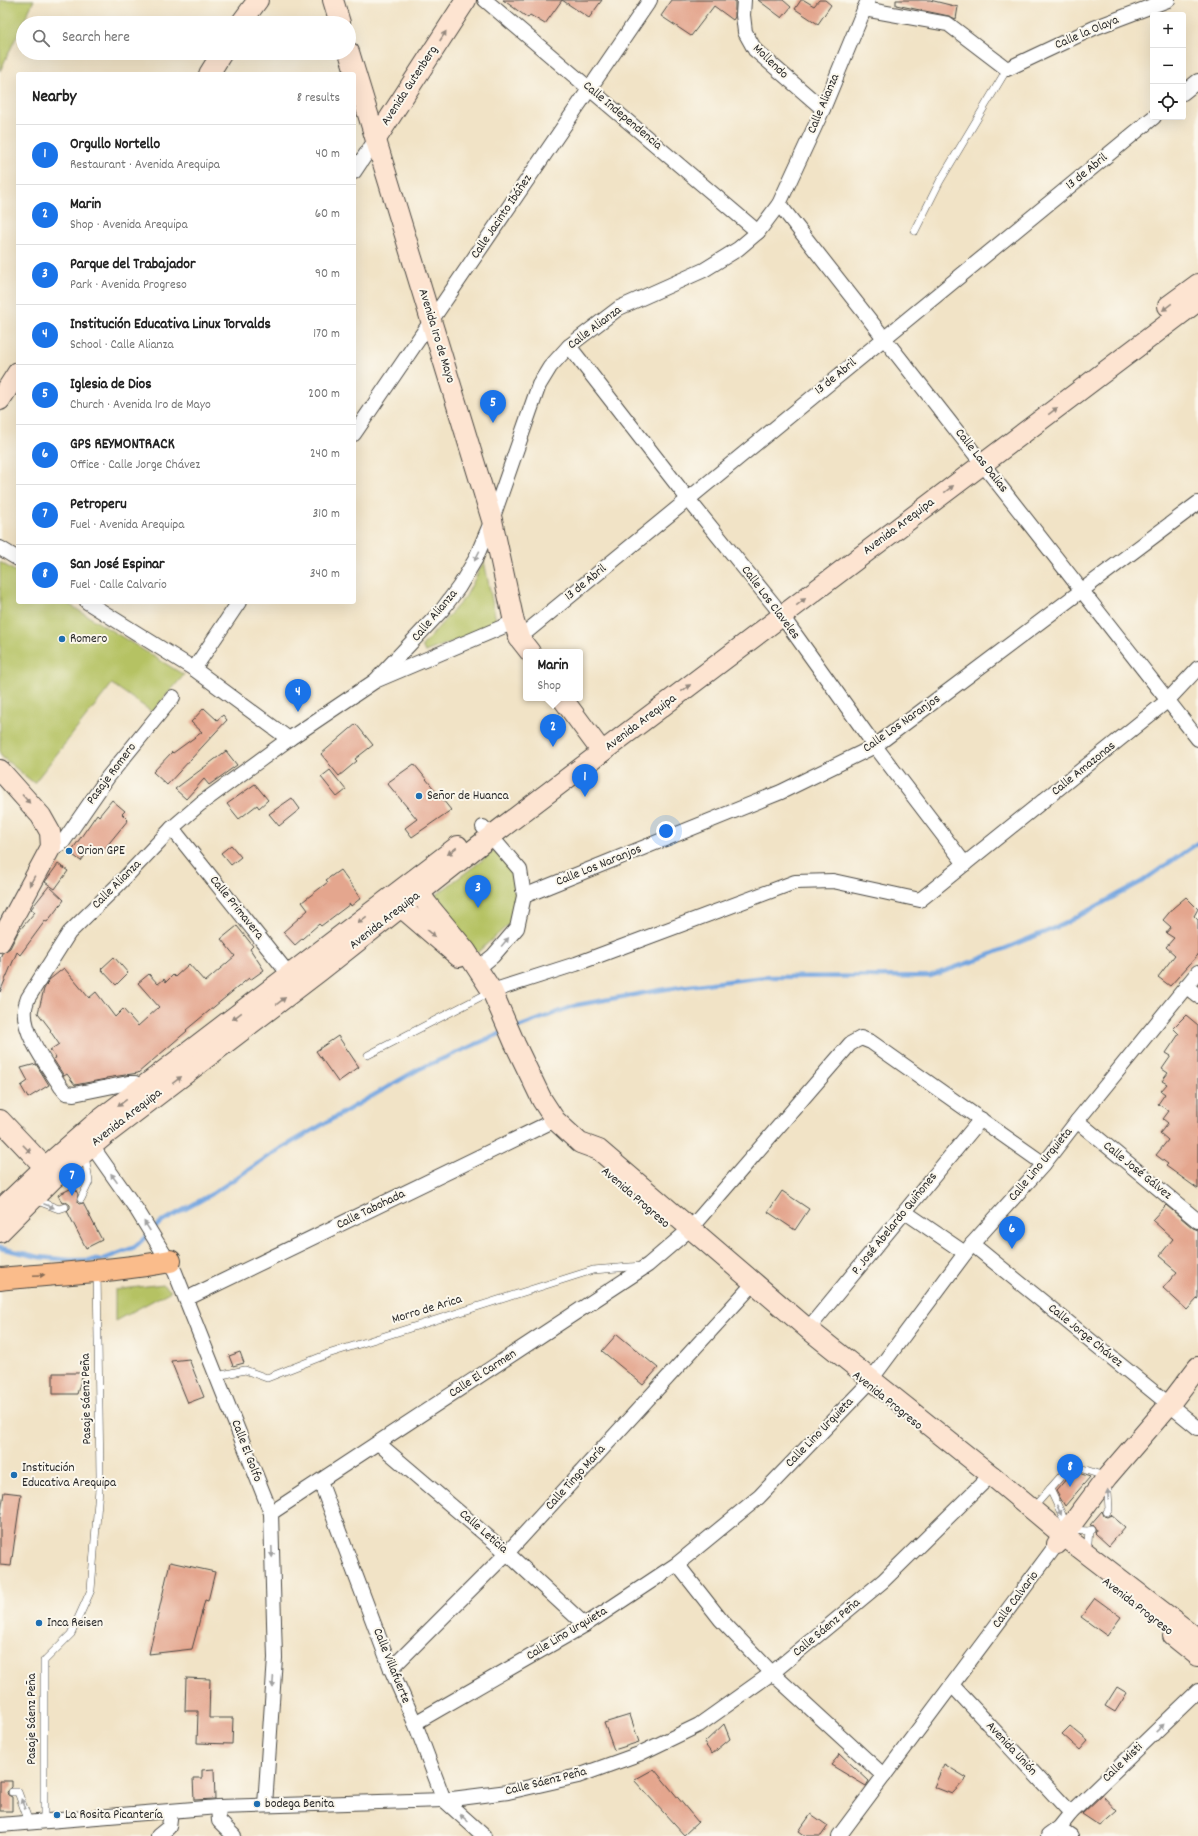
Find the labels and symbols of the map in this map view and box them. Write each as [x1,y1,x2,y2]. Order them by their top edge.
street label: Calle la Olaya [1052,11,1123,55]
one-way arrow [439,31,447,41]
street label: Mollendo [748,40,792,84]
street label: Avenida Gutenberg [377,42,443,130]
street label: Calle Alianza [803,70,845,137]
street label: Calle Independencia [578,77,667,156]
street label: 13 de Abril [1062,149,1112,195]
street label: Calle Jacinto Ibáñez [467,171,537,263]
street label: Avenida 1ro de Mayo [413,286,459,386]
street label: Calle Alianza [564,301,627,355]
one-way arrow [1162,303,1172,311]
street label: 13 de Abril [811,354,861,400]
pin: 5 [480,390,506,423]
one-way arrow [1047,407,1058,415]
street label: Calle Las Dalias [950,425,1012,497]
one-way arrow [944,485,955,494]
street label: Avenida Arequipa [859,493,939,560]
one-way arrow [474,550,480,561]
street label: 13 de Abril [561,560,611,606]
street label: Calle Los Claveles [736,562,804,644]
street label: Calle Alianza [407,585,463,646]
one-way arrow [796,598,806,606]
place label: Romero [70,630,108,649]
marker: Romero [57,634,67,644]
pin: 4 [285,679,311,712]
one-way arrow [681,684,692,693]
street label: Avenida Arequipa [601,689,681,756]
street label: Calle Los Naranjos [859,690,945,758]
pin: 2 [540,714,566,747]
street label: Calle Amazonas [1048,737,1120,801]
street label: Pasaje Romero [82,739,142,809]
pin: 1 [572,764,598,797]
place label: Señor de Huanca [427,787,509,806]
marker: Señor de Huanca [414,791,424,801]
one-way arrow [21,794,30,804]
your location [656,821,676,841]
street label: Calle Los Naranjos [553,840,645,892]
place label: Orion GPE [77,842,125,861]
marker: Orion GPE [64,846,74,856]
one-way arrow [446,847,457,855]
street label: Calle Alianza [88,855,147,914]
street label: Calle Primavera [204,872,268,945]
pin: 3 [465,875,491,908]
one-way arrow [29,876,36,887]
street label: Avenida Arequipa [346,887,425,955]
one-way arrow [357,915,368,924]
one-way arrow [426,929,437,938]
one-way arrow [501,936,510,947]
one-way arrow [275,997,286,1005]
one-way arrow [231,1011,242,1020]
one-way arrow [172,1076,182,1084]
street label: Avenida Arequipa [88,1084,167,1152]
one-way arrow [117,1099,128,1107]
street label: Calle Lino Urquieta [1004,1123,1078,1206]
street label: Calle José Gálvez [1098,1137,1176,1205]
one-way arrow [22,1144,32,1154]
pin: 7 [59,1163,85,1196]
street label: Avenida Progreso [596,1163,674,1233]
street label: P. José Abelardo Quiñones [848,1168,942,1280]
one-way arrow [110,1173,118,1184]
street label: Calle Tabohada [333,1185,409,1235]
one-way arrow [43,1203,55,1209]
pin: 6 [999,1216,1025,1249]
one-way arrow [143,1221,151,1231]
one-way arrow [33,1272,45,1279]
street label: Morro de Arica [390,1290,465,1330]
street label: Calle Jorge Chávez [1043,1300,1127,1372]
street label: Calle El Carmen [445,1345,521,1403]
street label: Pasaje Sáenz Peña [77,1352,97,1445]
street label: Avenida Progreso [848,1367,926,1436]
street label: Calle Lino Urquieta [781,1393,859,1472]
street label: Calle El Golfo [225,1417,267,1485]
street label: Calle Tingo María [541,1440,611,1515]
pin: 8 [1057,1454,1083,1487]
place label: Institución Educativa Arequipa [22,1459,117,1493]
marker: Institución Educativa Arequipa [9,1470,19,1480]
one-way arrow [1105,1489,1112,1501]
one-way arrow [1056,1504,1062,1515]
street label: Calle Leticia [454,1505,512,1559]
one-way arrow [269,1546,275,1559]
street label: Calle Calvario [988,1567,1044,1633]
street label: Avenida Progreso [1097,1573,1177,1641]
street label: Calle Sáenz Peña [789,1593,866,1662]
street label: Calle Lino Urquieta [523,1602,612,1666]
place label: Inca Reisen [47,1614,103,1633]
marker: Inca Reisen [34,1618,44,1628]
street label: Calle Villafuerte [367,1626,415,1707]
street label: Pasaje Sáenz Peña [23,1672,42,1765]
one-way arrow [270,1676,277,1688]
street label: Avenida Unión [981,1718,1041,1780]
one-way arrow [1155,1724,1164,1733]
street label: Calle Misti [1098,1738,1148,1787]
street label: Calle Sáenz Peña [503,1763,589,1801]
place label: bodega Benita [265,1795,335,1814]
one-way arrow [19,1797,25,1809]
marker: bodega Benita [252,1799,262,1809]
place label: La Rosita Picantería [65,1806,164,1825]
marker: La Rosita Picantería [52,1810,62,1820]
one-way arrow [459,1814,469,1823]

